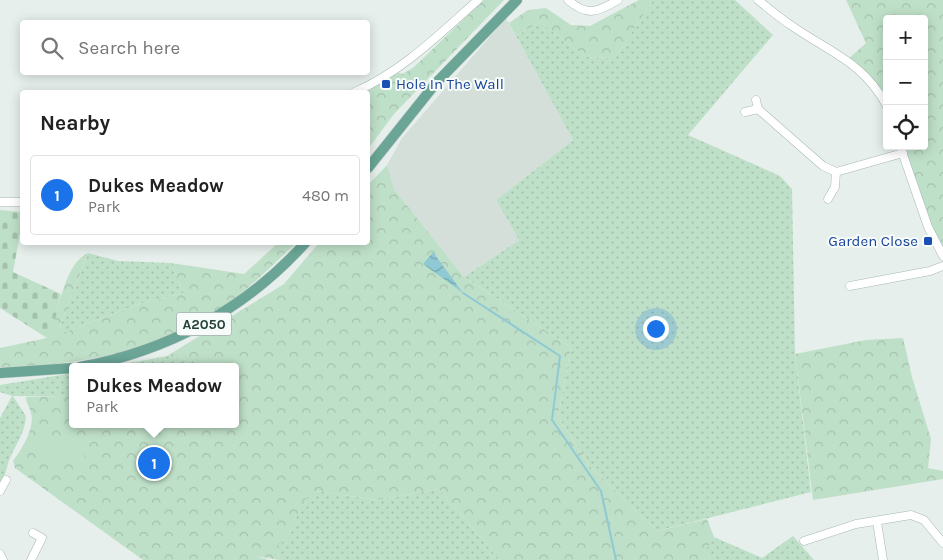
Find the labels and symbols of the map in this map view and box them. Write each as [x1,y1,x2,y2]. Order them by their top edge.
place label: Hole In The Wall [396,75,504,93]
marker: Hole In The Wall [380,78,392,90]
place label: Garden Close [828,232,918,250]
marker: Garden Close [922,235,934,247]
road number: A2050 [176,312,232,336]
your location [643,316,669,342]
pin: 1 [138,444,170,482]

